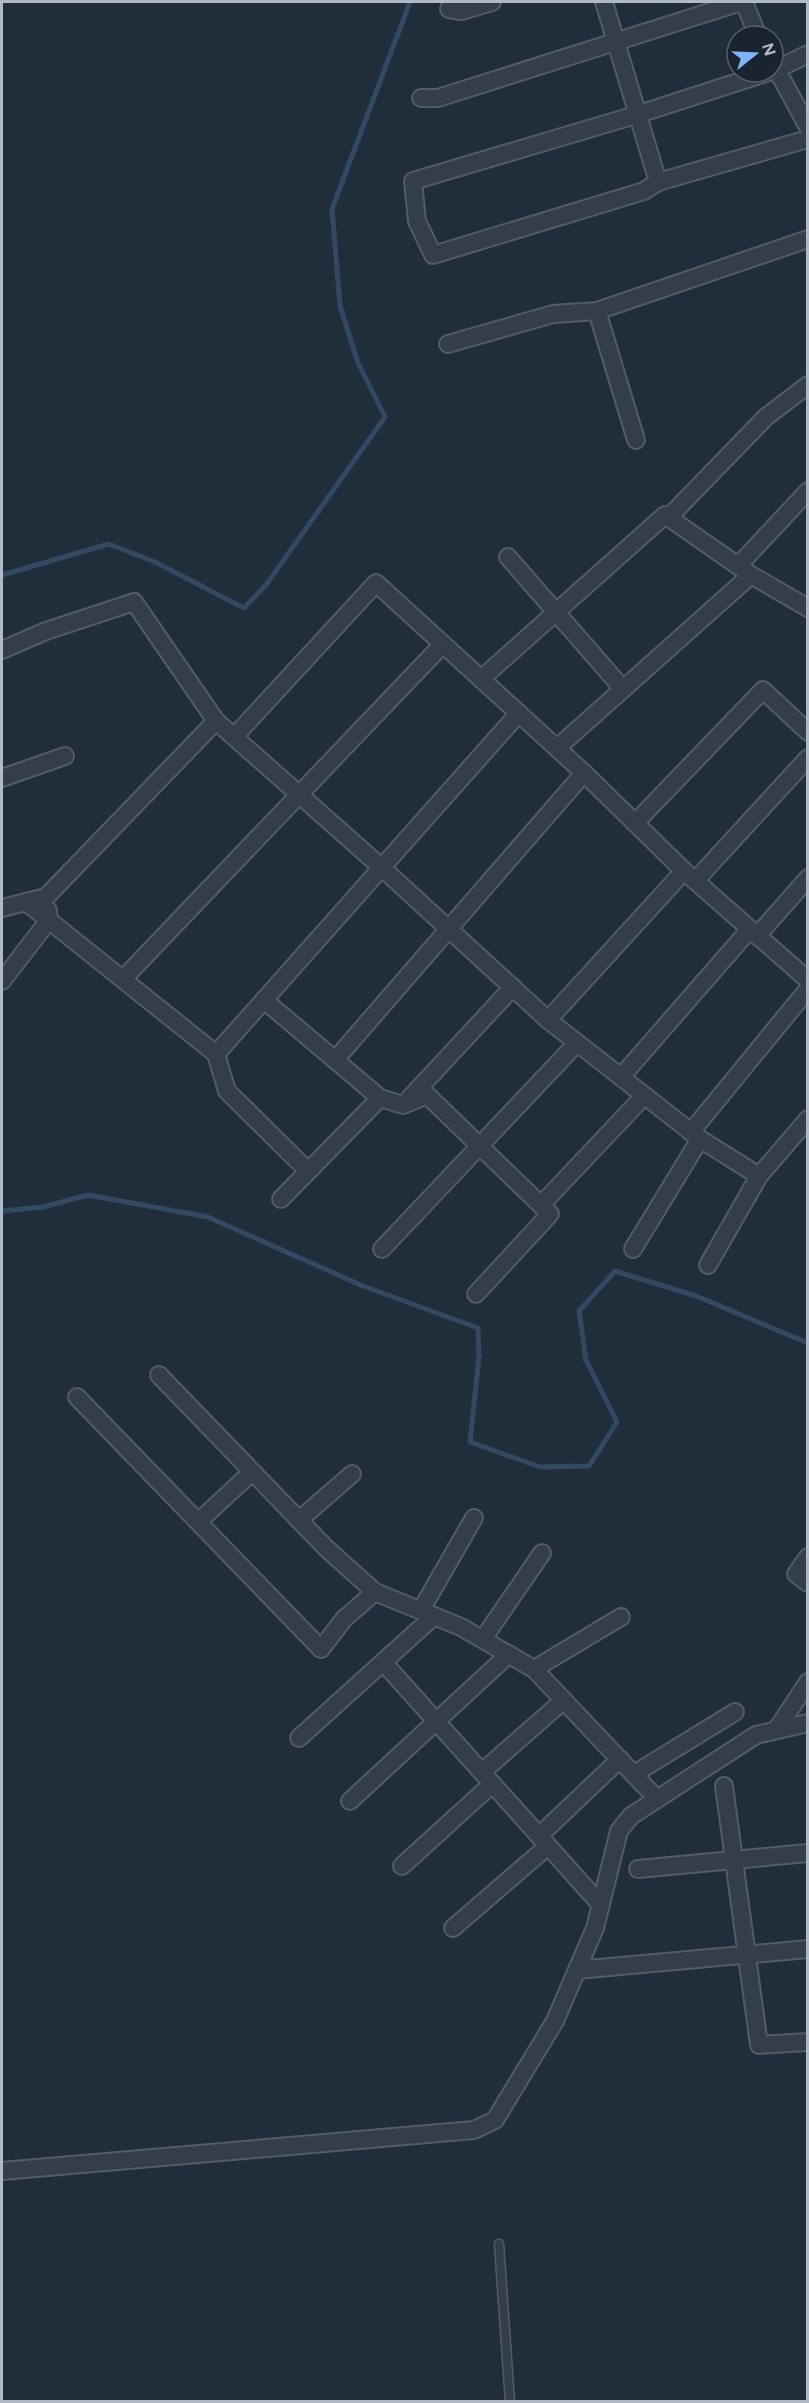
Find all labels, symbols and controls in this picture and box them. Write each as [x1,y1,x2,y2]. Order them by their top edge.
north arrow [725,24,785,84]
text: N [758,41,780,58]

